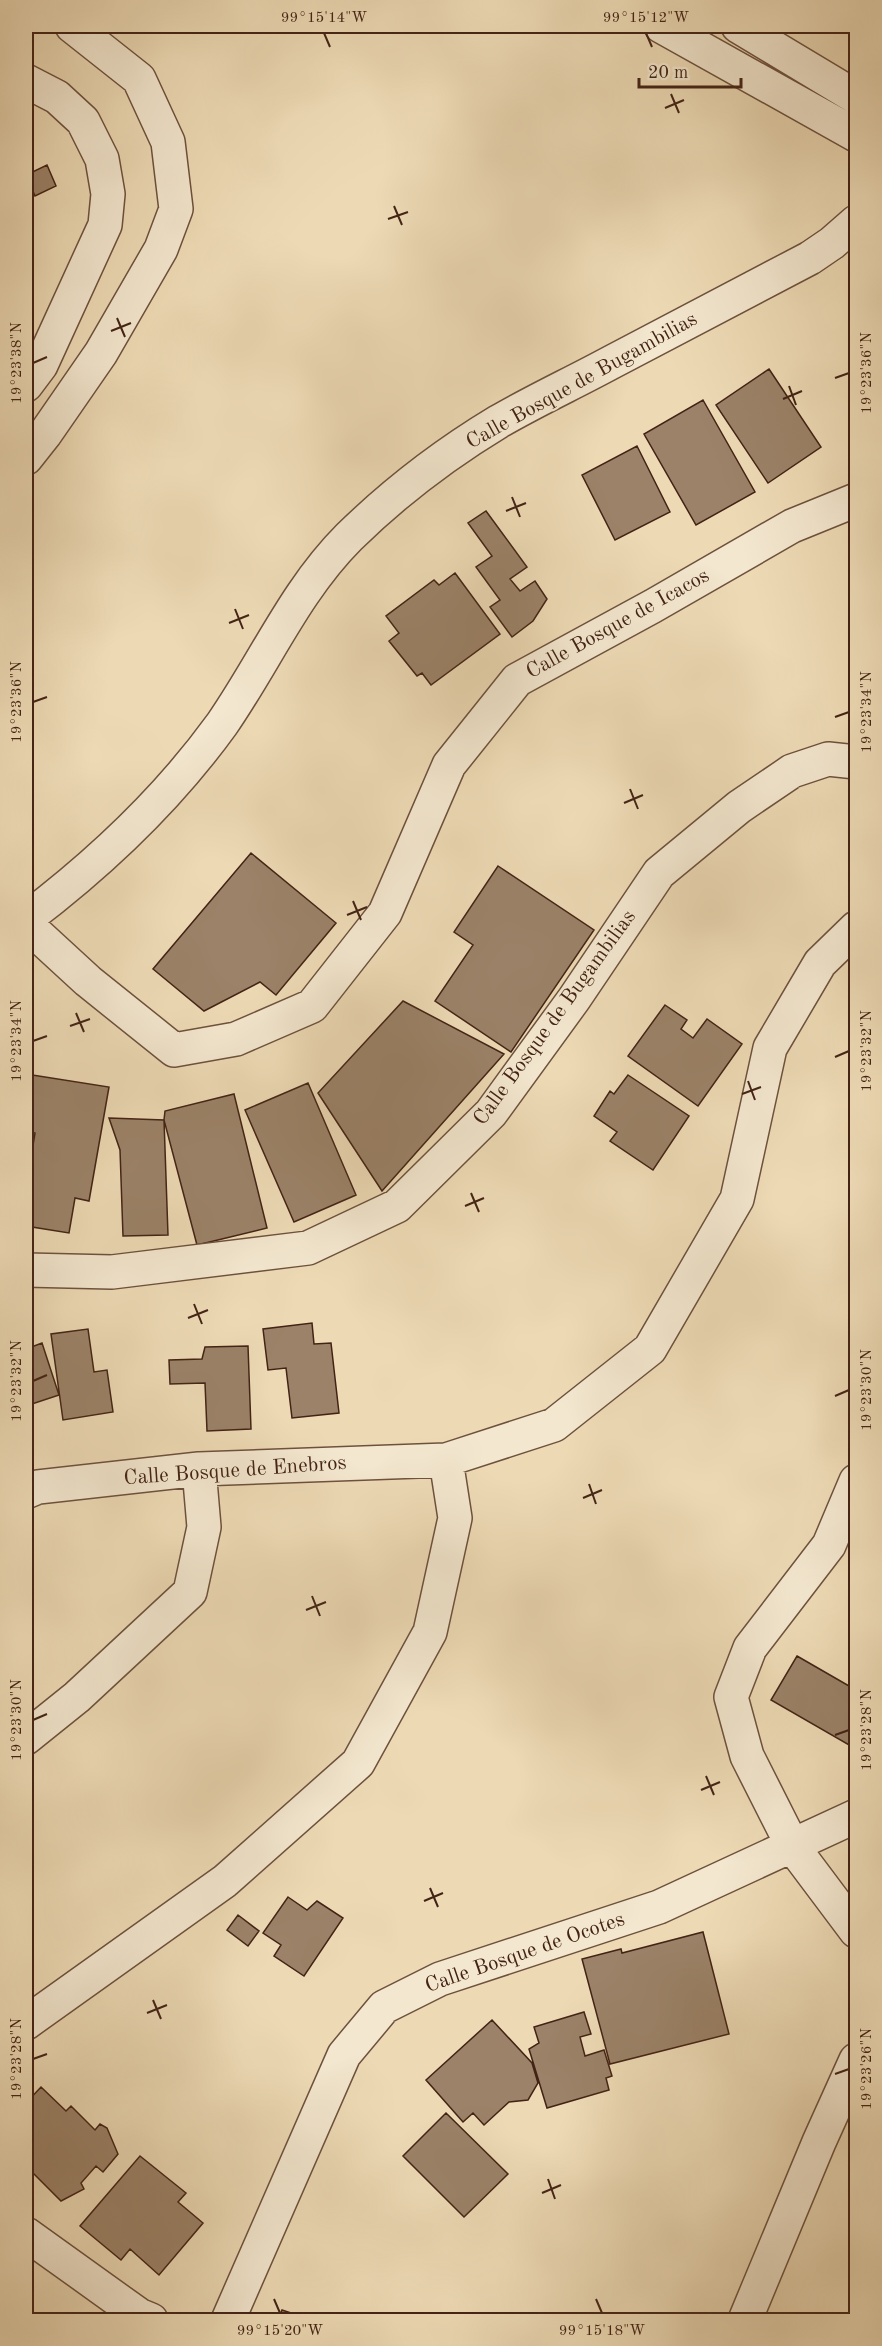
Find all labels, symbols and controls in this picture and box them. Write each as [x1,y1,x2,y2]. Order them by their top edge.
text: 99°15'14"W [281,11,367,26]
text: 99°15'12"W [603,11,689,26]
scale bar [639,51,741,89]
text: 20 m [648,64,688,82]
street label: Calle Bosque de Bugambilias [463,309,701,453]
text: 19°23'38"N [10,322,25,404]
text: 19°23'36"N [860,332,875,414]
street label: Calle Bosque de Icacos [523,565,713,683]
text: 19°23'36"N [10,661,25,743]
text: 19°23'34"N [860,671,875,753]
street label: Calle Bosque de Bugambilias [470,906,640,1130]
text: 19°23'34"N [10,1000,25,1082]
text: 19°23'32"N [860,1010,875,1092]
text: 19°23'32"N [10,1340,25,1422]
text: 19°23'30"N [860,1349,875,1431]
street label: Calle Bosque de Enebros [123,1453,347,1489]
text: 19°23'30"N [10,1679,25,1761]
text: 19°23'28"N [860,1689,875,1771]
street label: Calle Bosque de Ocotes [423,1909,627,1997]
text: 19°23'28"N [10,2018,25,2100]
text: 19°23'26"N [860,2028,875,2110]
text: 99°15'20"W [237,2324,323,2339]
text: 99°15'18"W [559,2324,645,2339]

